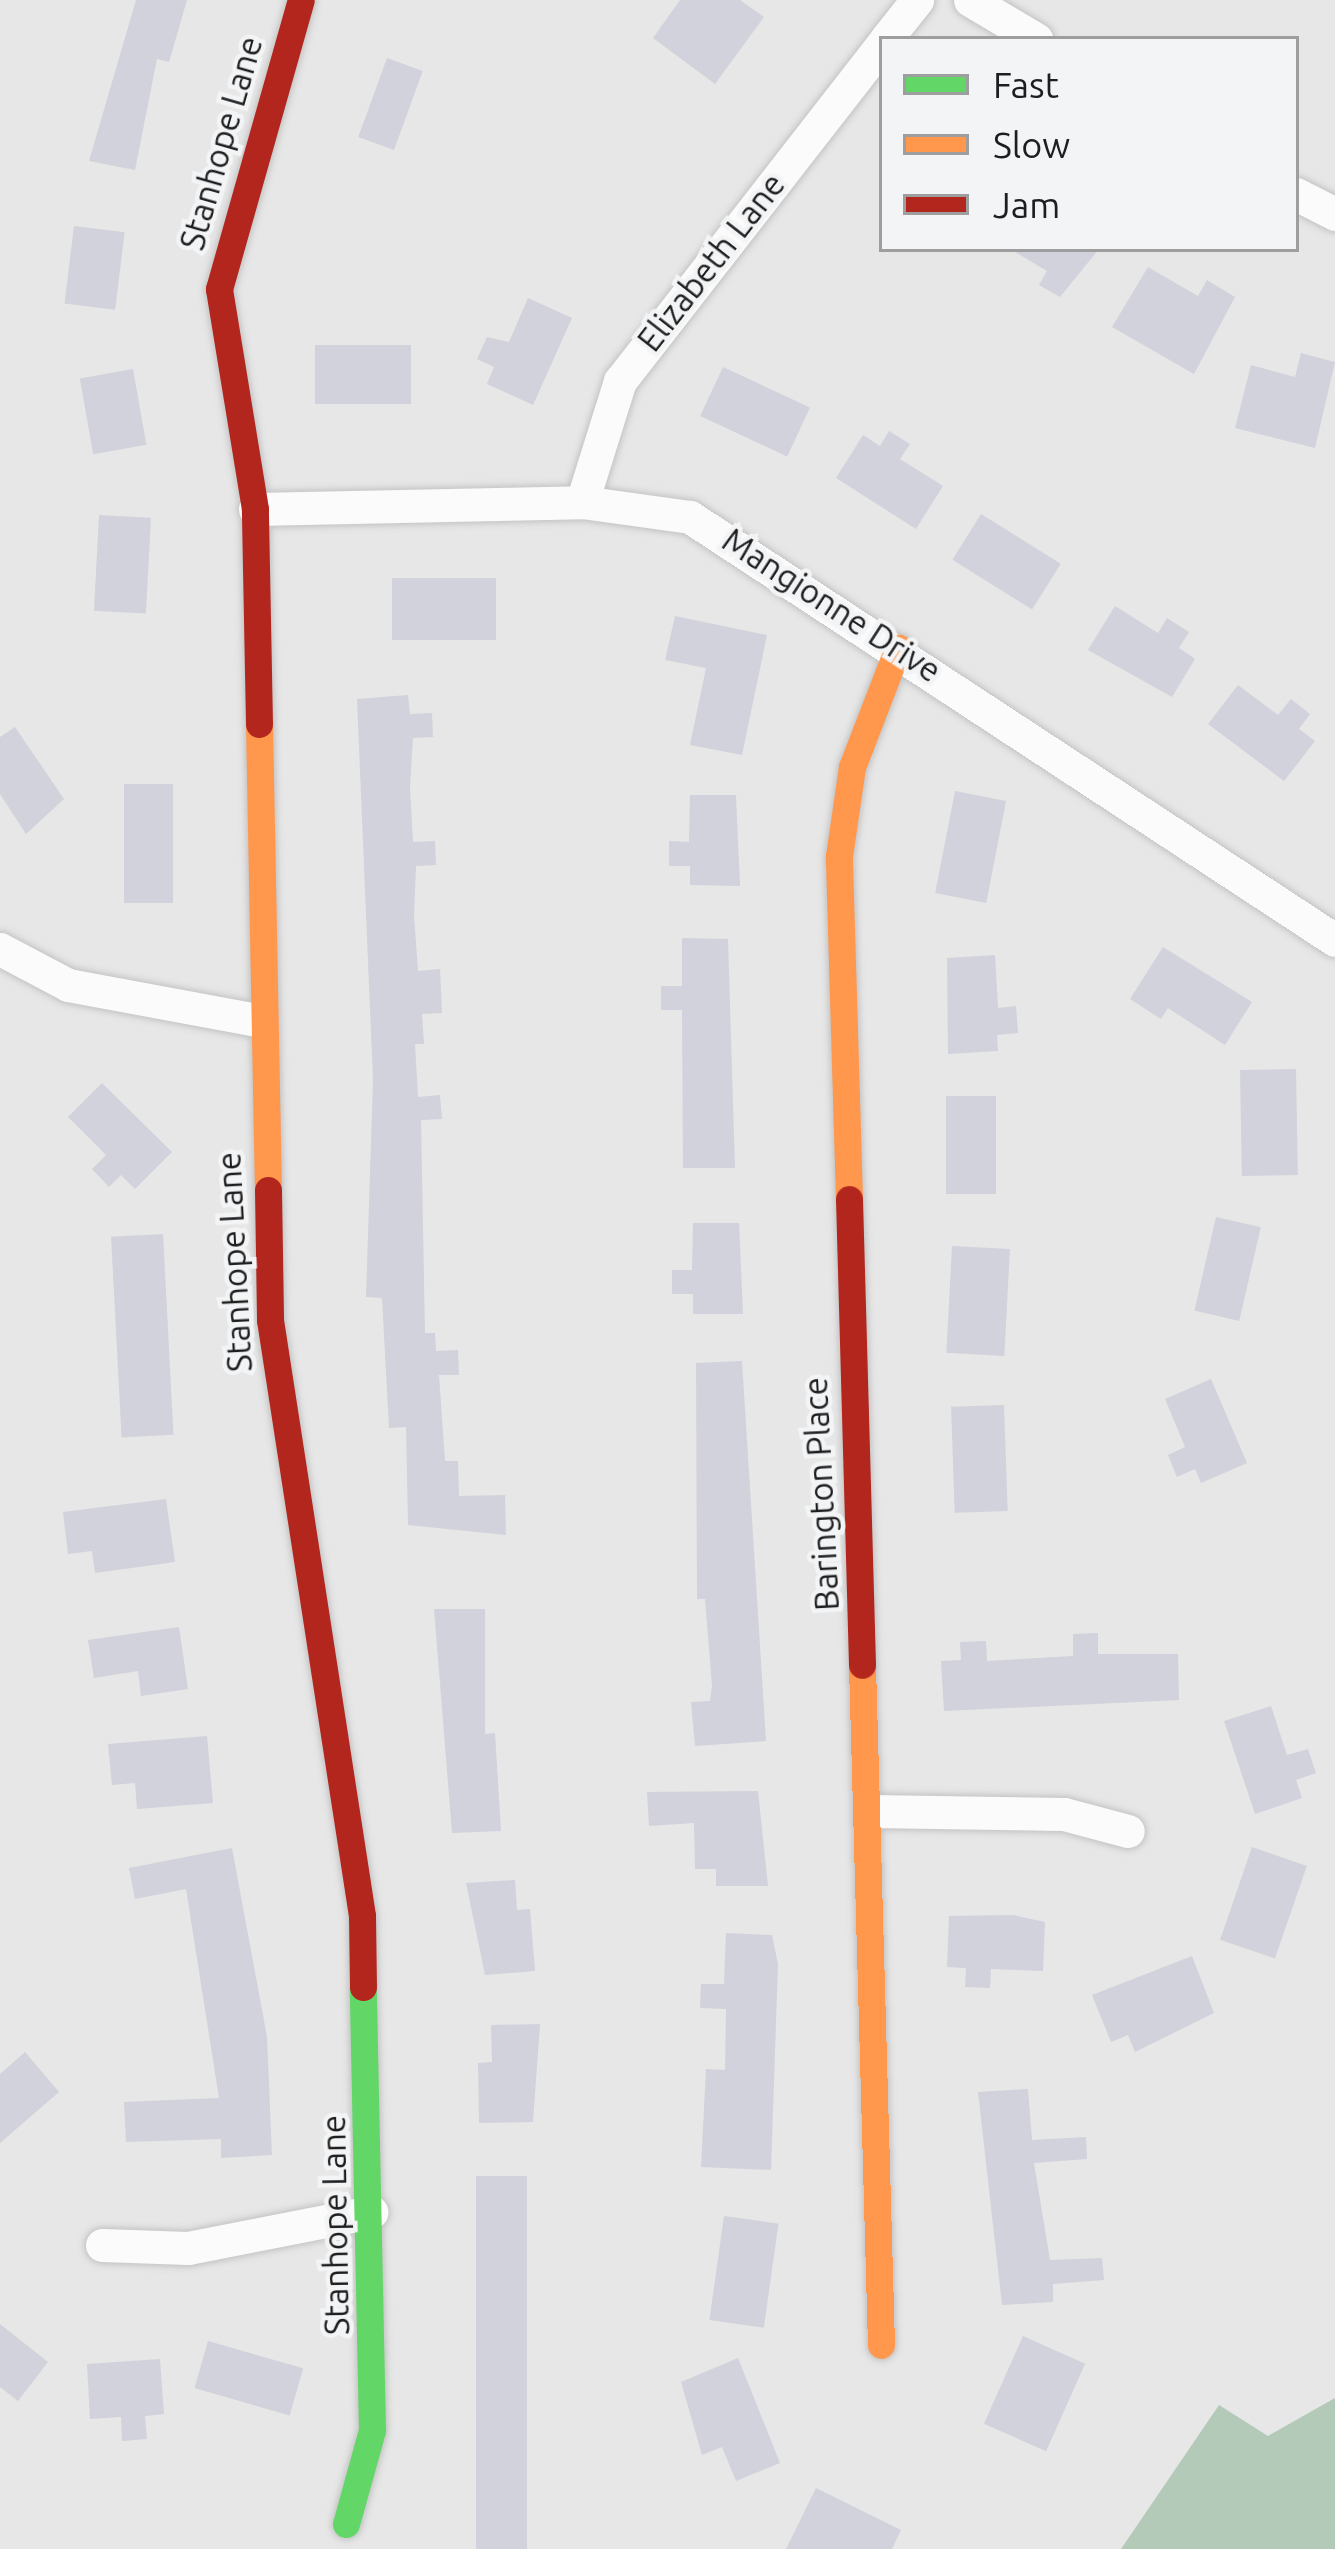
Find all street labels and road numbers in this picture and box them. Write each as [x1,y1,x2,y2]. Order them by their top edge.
street label: Stanhope Lane [172,32,270,254]
street label: Elizabeth Lane [629,165,793,359]
street label: Mangionne Drive [715,520,949,690]
street label: Stanhope Lane [208,1151,260,1373]
street label: Barington Place [795,1376,847,1612]
street label: Stanhope Lane [313,2115,357,2335]

